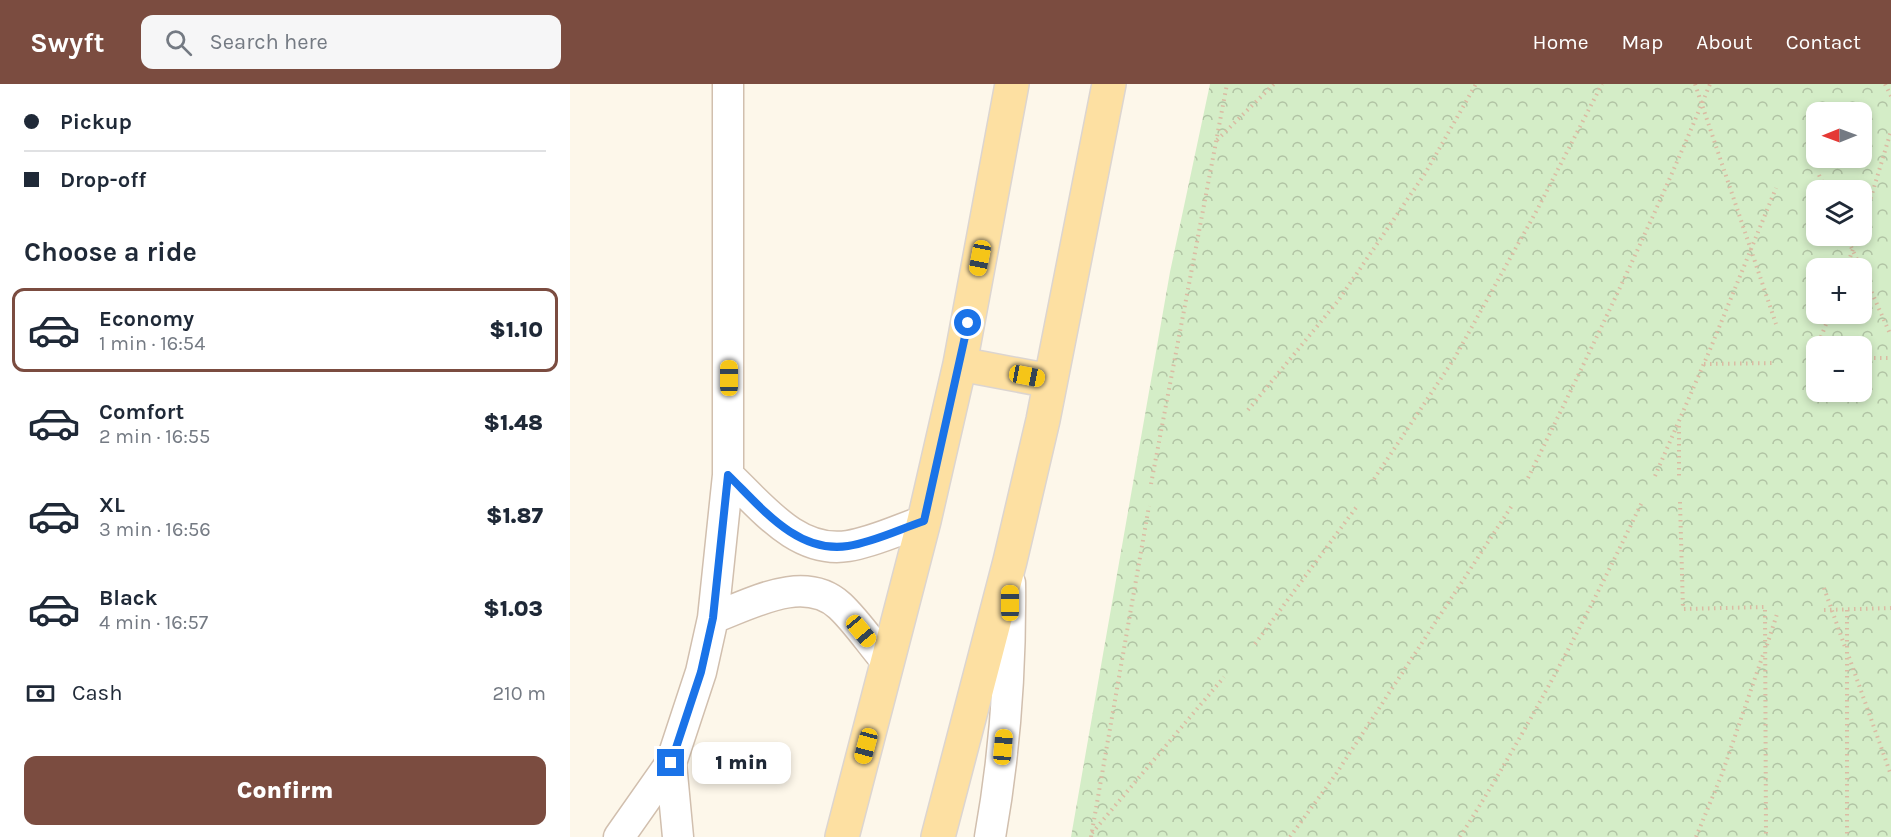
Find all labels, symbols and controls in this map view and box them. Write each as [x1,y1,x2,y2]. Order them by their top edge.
search box [141,15,561,69]
text: Swyft [30,26,105,59]
icon: search [162,26,195,59]
text: Search here [210,29,328,55]
text: Home [1533,30,1589,54]
text: Map [1622,30,1663,54]
text: About [1696,30,1753,54]
text: Contact [1786,30,1861,54]
north arrow [1806,102,1872,168]
map controls [1806,102,1872,402]
text: Pickup [60,109,132,135]
text: Drop-off [60,167,146,193]
button: layers [1806,180,1872,246]
text: Choose a ride [24,236,197,268]
car [968,239,992,277]
button: + [1806,258,1872,324]
icon: car [27,303,81,357]
text: Economy [99,306,194,332]
route start [954,309,981,336]
text: $1.10 [489,317,543,343]
text: 1 min · 16:54 [99,332,205,355]
button: − [1806,336,1872,402]
car [720,360,738,396]
car [1008,364,1046,388]
icon: car [27,396,81,450]
text: Comfort [99,399,184,425]
text: $1.48 [484,410,543,436]
text: 2 min · 16:55 [99,425,210,448]
icon: car [27,489,81,543]
text: XL [99,492,125,518]
text: $1.87 [486,503,543,529]
text: 3 min · 16:56 [99,518,211,541]
icon: car [27,582,81,636]
text: Black [99,585,158,611]
car [1001,585,1019,621]
text: $1.03 [483,596,543,622]
text: 4 min · 16:57 [99,611,208,634]
car [843,611,879,651]
icon: cash [24,677,57,710]
text: Cash [72,680,122,706]
text: 210 m [492,682,546,705]
car [853,726,879,766]
car [992,728,1014,766]
callout: 1 min [692,742,791,784]
route end [657,749,684,776]
text: 1 min [715,751,768,774]
button: Confirm [24,756,546,825]

